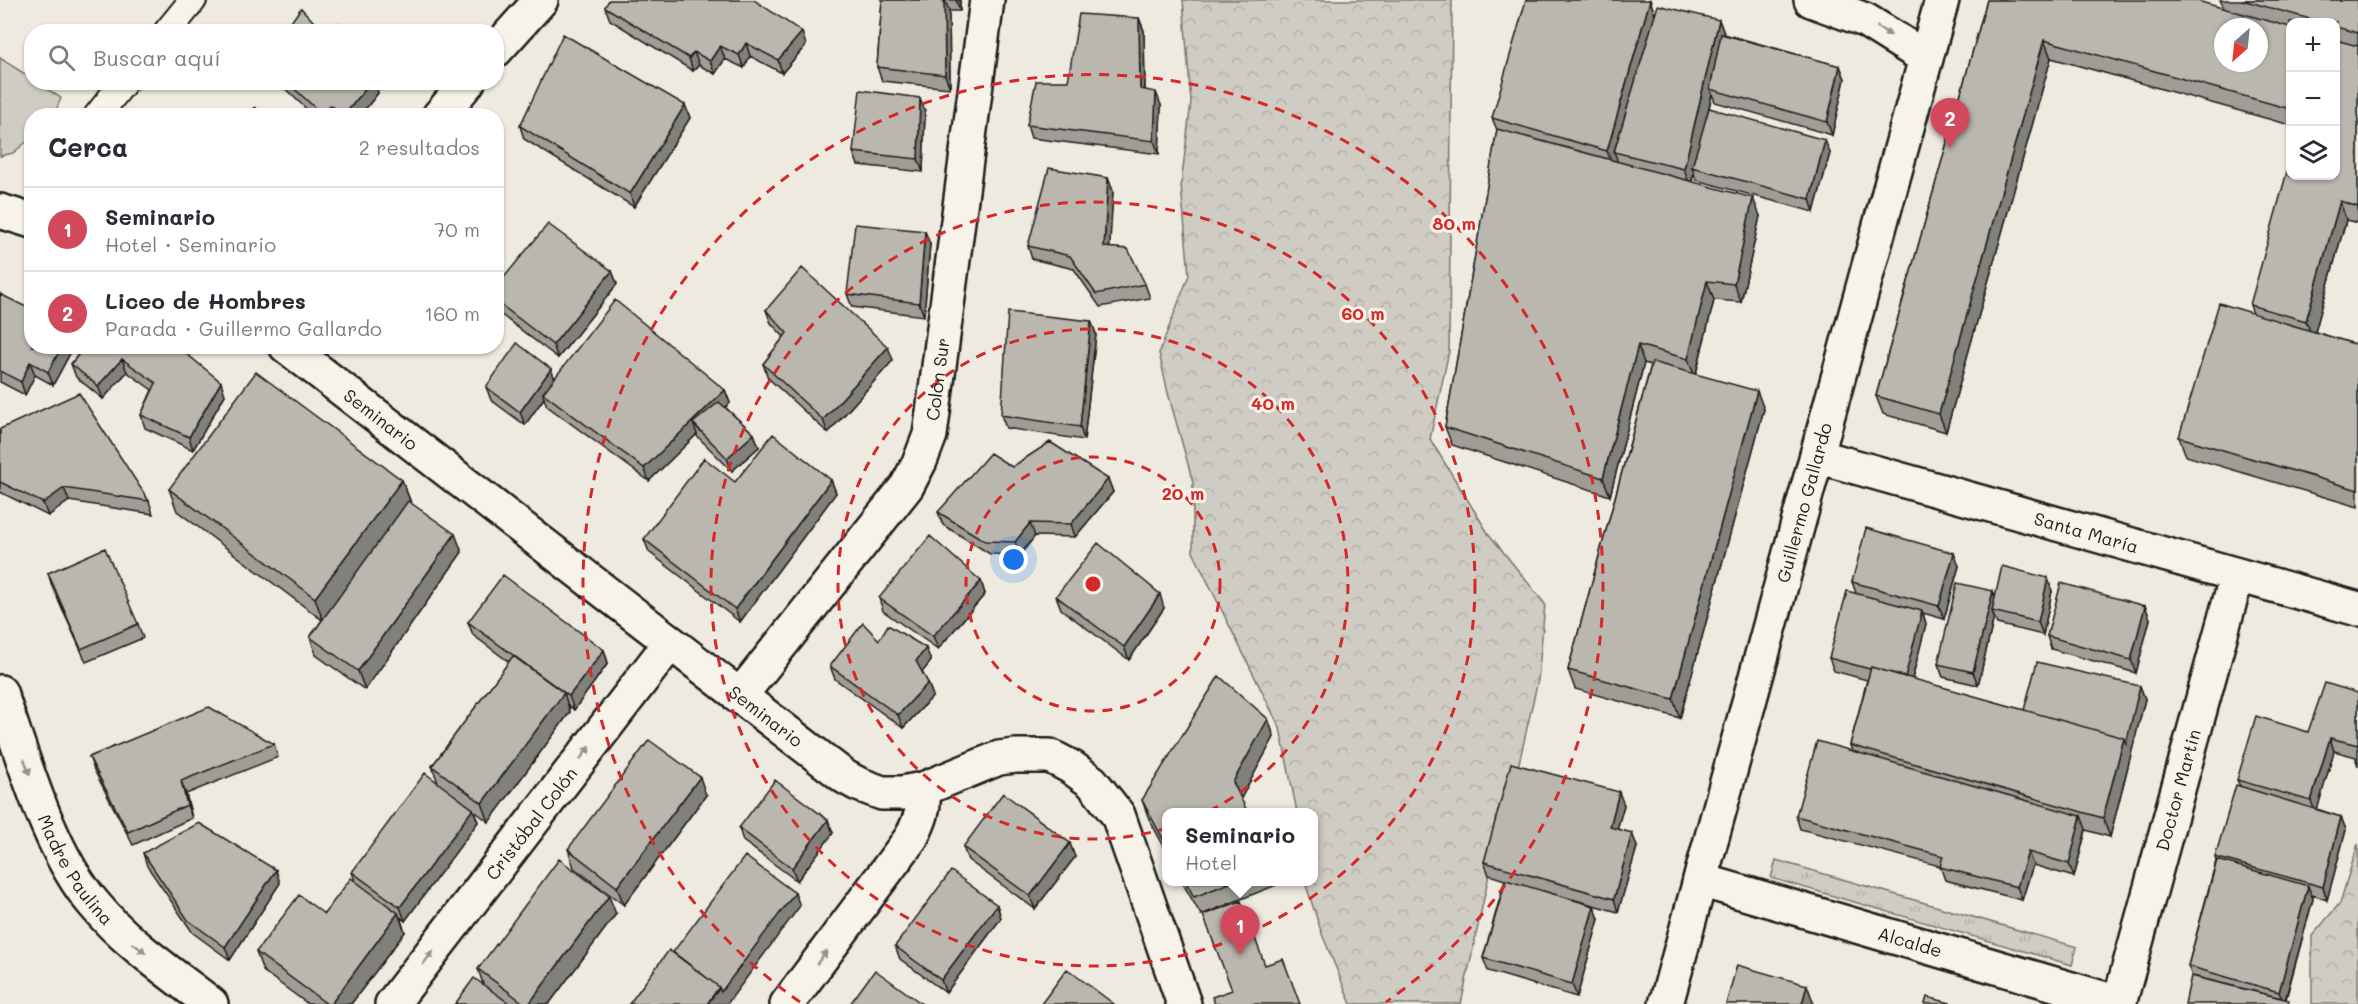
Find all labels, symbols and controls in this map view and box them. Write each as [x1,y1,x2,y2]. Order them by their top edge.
north arrow [2214,18,2268,72]
map controls [2286,18,2340,180]
button: + [2286,18,2340,72]
search box [24,24,504,90]
one-way arrow [1876,25,1892,36]
icon: search [45,41,78,74]
text: Buscar aquí [93,43,221,72]
button: − [2286,72,2340,126]
pin: 2 [1930,98,1970,148]
button: layers [2286,126,2340,180]
text: Cerca [48,130,128,164]
text: 2 resultados [359,134,480,160]
text: Seminario [105,202,215,231]
text: 80 m [1432,211,1476,235]
text: 1 [63,216,72,242]
text: 70 m [434,216,480,242]
text: Hotel · Seminario [105,231,276,257]
text: Liceo de Hombres [105,286,306,315]
text: 2 [62,300,73,326]
text: 160 m [424,300,480,326]
text: 60 m [1341,301,1385,325]
text: Parada · Guillermo Gallardo [105,315,382,341]
street label: Colón Sur [920,336,955,422]
street label: Seminario [339,383,423,456]
text: 40 m [1251,391,1295,415]
street label: Guillermo Gallardo [1770,420,1837,585]
text: 20 m [1162,481,1204,505]
street label: Santa María [2031,506,2142,558]
your location [999,545,1028,574]
centre of rings [1083,574,1103,594]
street label: Seminario [724,680,808,752]
street label: Doctor Martin [2150,726,2206,853]
one-way arrow [579,746,591,762]
one-way arrow [23,758,33,776]
street label: Cristóbal Colón [480,762,582,885]
popup [1162,808,1318,886]
street label: Madre Paulina [33,811,119,930]
text: Seminario [1185,820,1295,849]
text: Hotel [1185,849,1237,875]
pin: 1 [1220,906,1260,955]
street label: Alcalde [1875,921,1945,962]
one-way arrow [131,941,147,954]
one-way arrow [816,949,829,965]
one-way arrow [421,950,433,965]

